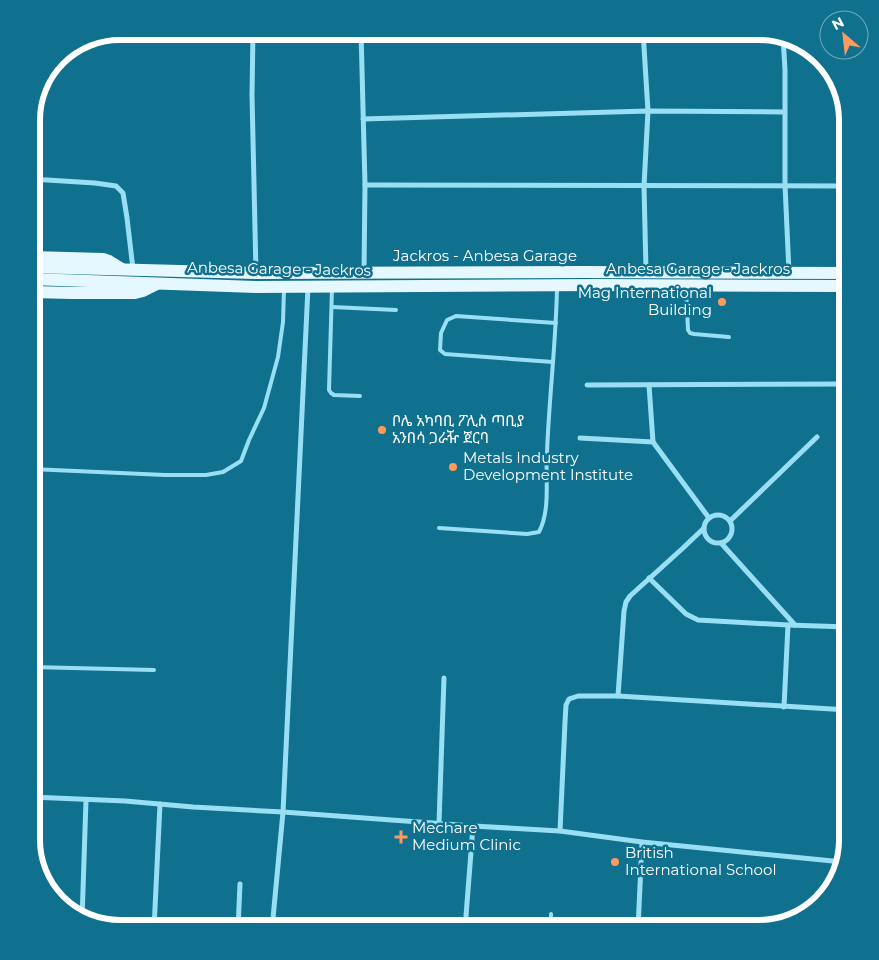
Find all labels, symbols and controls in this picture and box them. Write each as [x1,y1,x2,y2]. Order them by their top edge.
north arrow [819,10,869,60]
text: N [829,13,847,34]
street label: Jackros - Anbesa Garage [392,246,577,265]
street label: Anbesa Garage - Jackros [187,257,371,280]
street label: Anbesa Garage - Jackros [606,259,790,278]
place label: Mag International Building [578,283,712,319]
marker: Mag International Building [716,296,728,308]
place label: ቦሌ አካባቢ ፖሊስ ጣቢያ አንበሳ ጋራዥ ጀርባ [392,411,524,447]
marker: ቦሌ አካባቢ ፖሊስ ጣቢያ አንበሳ ጋራዥ ጀርባ [376,424,388,436]
place label: Metals Industry Development Institute [463,448,633,484]
marker: Metals Industry Development Institute [447,461,459,473]
place label: Mechare Medium Clinic [412,818,521,854]
marker: Mechare Medium Clinic [394,830,408,844]
place label: British International School [625,843,776,879]
marker: British International School [609,856,621,868]

